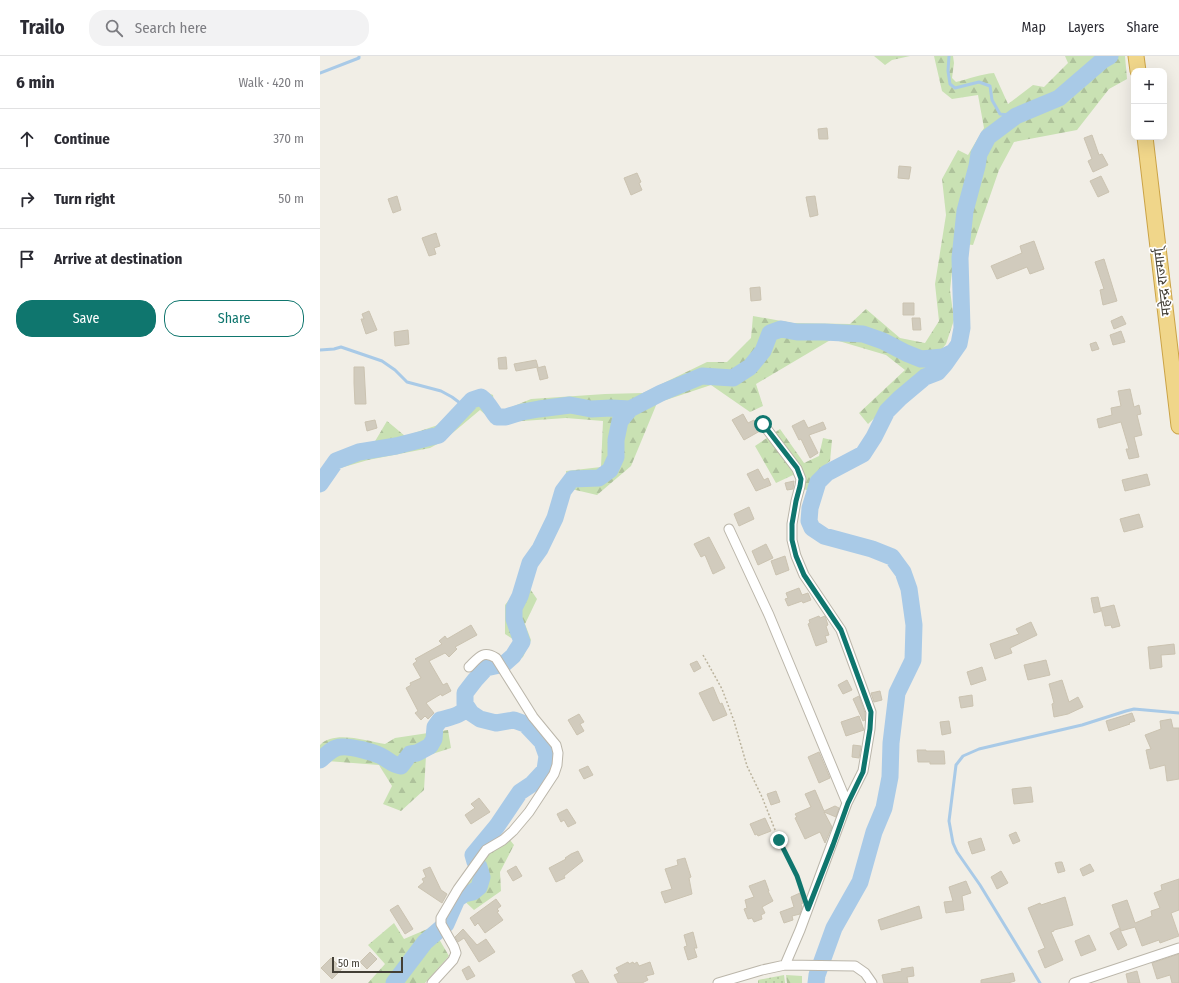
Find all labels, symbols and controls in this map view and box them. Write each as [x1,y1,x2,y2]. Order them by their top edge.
search box [89,10,369,46]
text: Trailo [20,16,65,39]
icon: search [103,17,125,39]
text: Search here [135,19,207,37]
text: Map [1022,19,1046,36]
text: Layers [1068,19,1104,36]
text: Share [1126,19,1159,36]
map controls [1131,68,1167,140]
button: + [1131,68,1167,104]
text: 6 min [16,72,55,93]
text: Walk · 420 m [238,75,304,90]
button: − [1131,104,1167,140]
icon: ahead [16,128,38,150]
text: Continue [54,130,110,148]
text: 370 m [273,131,304,146]
icon: right [16,188,38,210]
text: Turn right [54,190,115,208]
text: 50 m [278,191,304,206]
street label: महेन्द्र राज्मार्ग् [1149,245,1176,317]
icon: arrive [16,248,38,270]
text: Arrive at destination [54,250,182,268]
button: Save [16,300,156,337]
button: Share [164,300,304,337]
route start [754,415,772,433]
route end [770,831,788,849]
scale bar [332,955,403,974]
text: 50 m [338,957,360,970]

